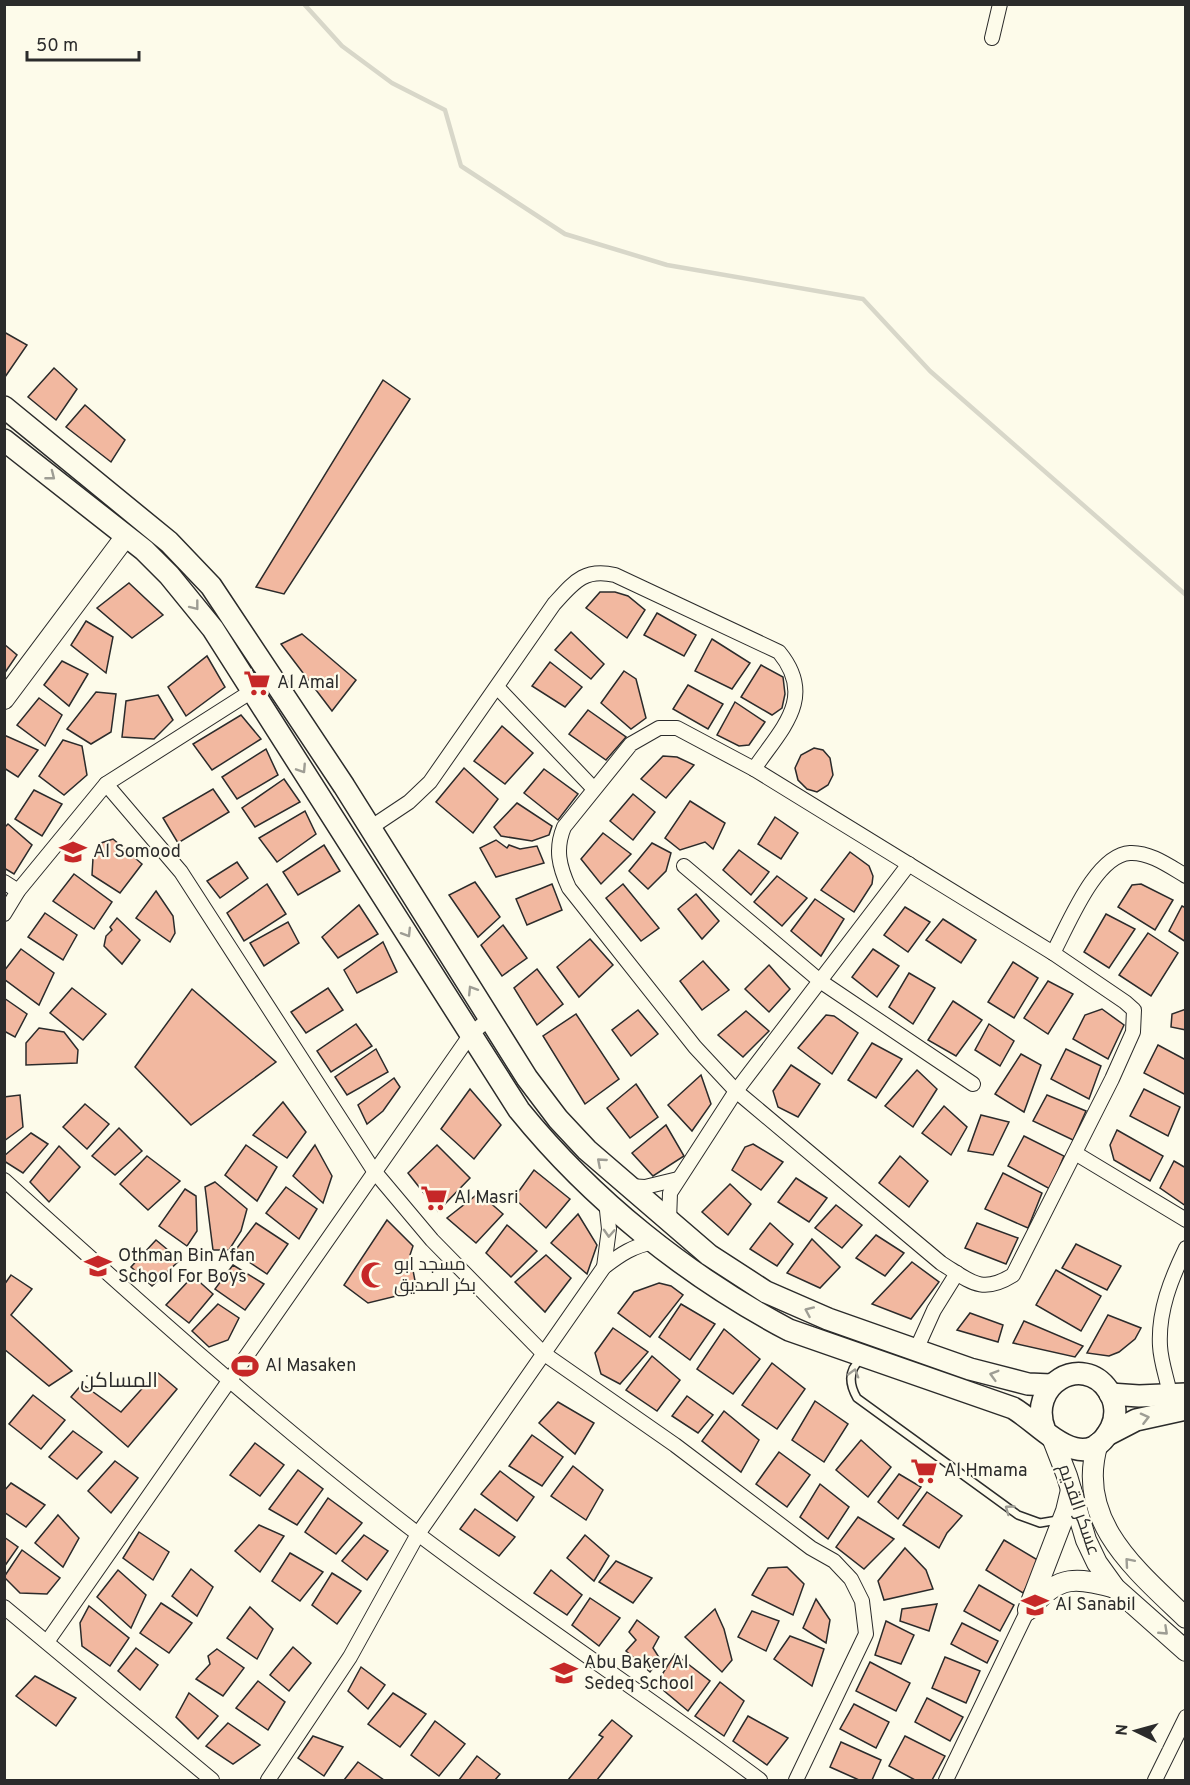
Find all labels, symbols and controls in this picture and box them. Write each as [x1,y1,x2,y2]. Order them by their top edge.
scale bar [27,24,140,62]
text: 50 m [36,35,78,58]
one-way arrow [44,468,55,479]
one-way arrow [188,599,199,610]
supermarket icon: Al Amal [242,668,272,698]
place label: Al Amal [277,672,339,695]
one-way arrow [295,762,306,773]
school or university icon: Al Somood [58,837,88,867]
place label: Al Somood [93,841,181,864]
one-way arrow [400,927,412,937]
one-way arrow [468,986,479,997]
one-way arrow [597,1158,608,1169]
supermarket icon: Al Masri [419,1183,449,1213]
place label: Al Masri [454,1187,519,1210]
one-way arrow [602,1229,615,1238]
place label: Othman Bin Afan School For Boys [118,1245,255,1289]
school or university icon: Othman Bin Afan School For Boys [83,1251,113,1281]
place label: مسجد ابو بكر الصديق [394,1254,476,1298]
mosque icon: مسجد ابو بكر الصديق [359,1260,389,1290]
one-way arrow [805,1306,816,1318]
sports icon: Al Masaken [230,1351,260,1381]
place label: Al Masaken [265,1355,356,1378]
district label: المساكن [80,1368,158,1395]
one-way arrow [847,1368,859,1379]
one-way arrow [989,1370,999,1382]
one-way arrow [1140,1413,1150,1426]
supermarket icon: Al Hmama [909,1456,939,1486]
place label: Al Hmama [944,1460,1028,1483]
street label: عسكر القديم [1052,1461,1104,1559]
one-way arrow [1005,1505,1016,1516]
one-way arrow [1125,1558,1136,1569]
school or university icon: Al Sanabil [1020,1590,1050,1620]
place label: Al Sanabil [1055,1594,1136,1617]
one-way arrow [1157,1624,1168,1635]
place label: Abu Baker Al Sedeq School [584,1652,694,1696]
school or university icon: Abu Baker Al Sedeq School [549,1658,579,1688]
north arrow [1106,1701,1166,1761]
text: N [1113,1723,1134,1736]

